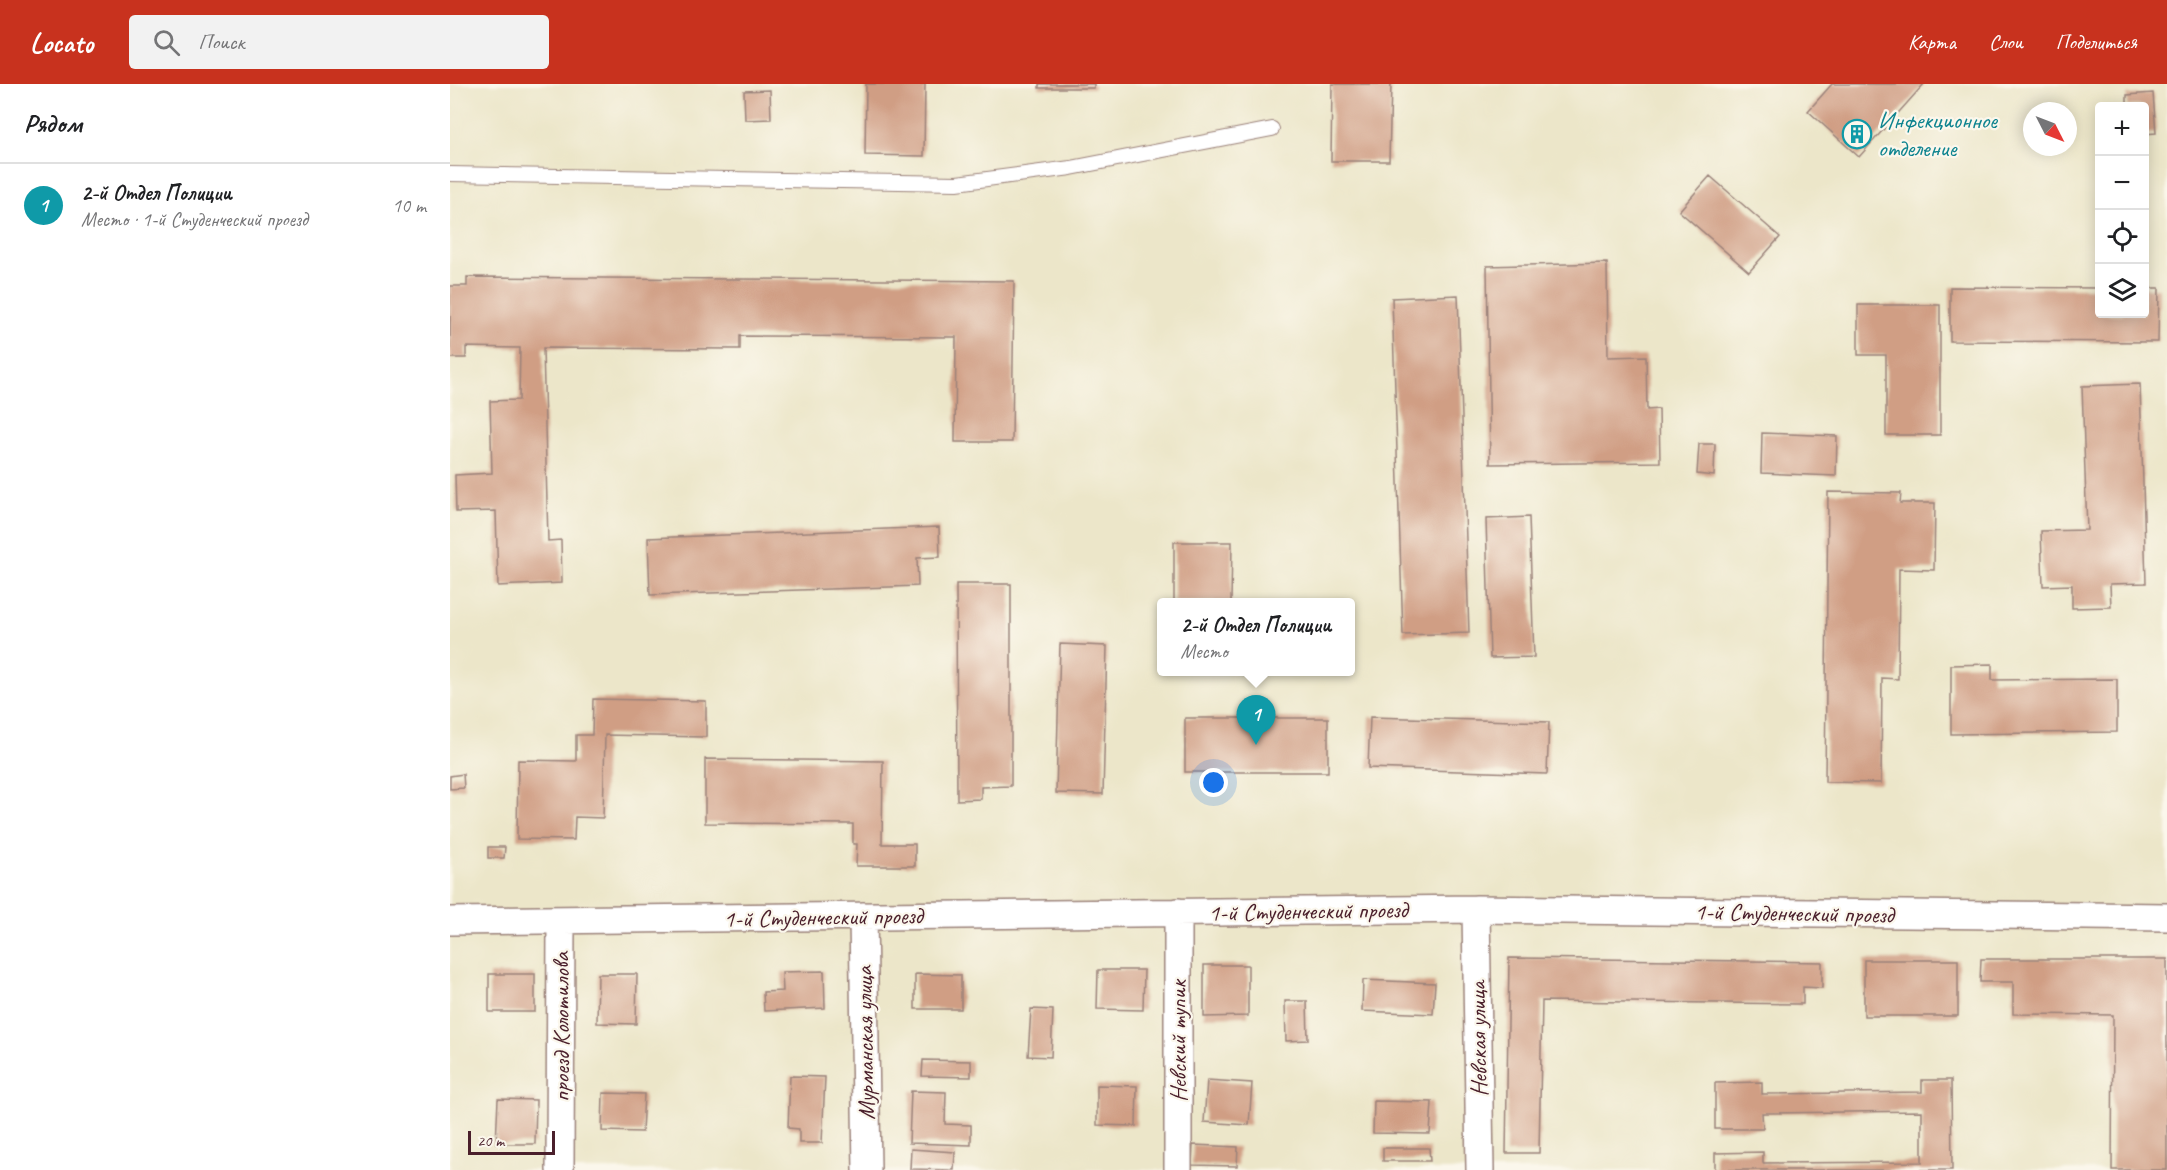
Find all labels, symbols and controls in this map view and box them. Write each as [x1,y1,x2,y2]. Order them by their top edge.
search box [129,15,549,69]
text: Locato [30,25,93,60]
icon: search [150,26,183,59]
text: Поиск [198,28,245,56]
text: Карта [1908,29,1956,55]
text: Слои [1989,29,2023,55]
text: Поделиться [2056,29,2137,55]
north arrow [2023,102,2077,156]
map controls [2095,102,2149,318]
button: + [2095,102,2149,156]
place label: Инфекционное отделение [1878,105,1999,163]
text: Рядом [24,107,82,140]
building icon: Инфекционное отделение [1841,118,1873,150]
button: − [2095,156,2149,210]
text: 2-й Отдел Полиции [81,179,232,207]
text: 1 [39,193,48,218]
text: 10 m [392,193,426,218]
text: Место · 1-й Студенческий проезд [81,207,308,232]
button: locate [2095,210,2149,264]
button: layers [2095,264,2149,318]
popup [1157,598,1355,676]
text: 2-й Отдел Полиции [1180,611,1332,639]
text: Место [1180,639,1228,664]
pin: 1 [1236,696,1276,745]
your location [1199,768,1228,797]
street label: 1-й Студенческий проезд [1208,894,1410,928]
street label: 1-й Студенческий проезд [1694,896,1896,930]
street label: 1-й Студенческий проезд [723,900,925,934]
street label: проезд Колотилова [546,951,576,1102]
street label: Мурманская улица [849,964,881,1120]
street label: Невский тупик [1163,978,1193,1102]
street label: Невская улица [1462,979,1494,1097]
scale bar [468,1128,555,1156]
text: 20 m [477,1131,504,1151]

